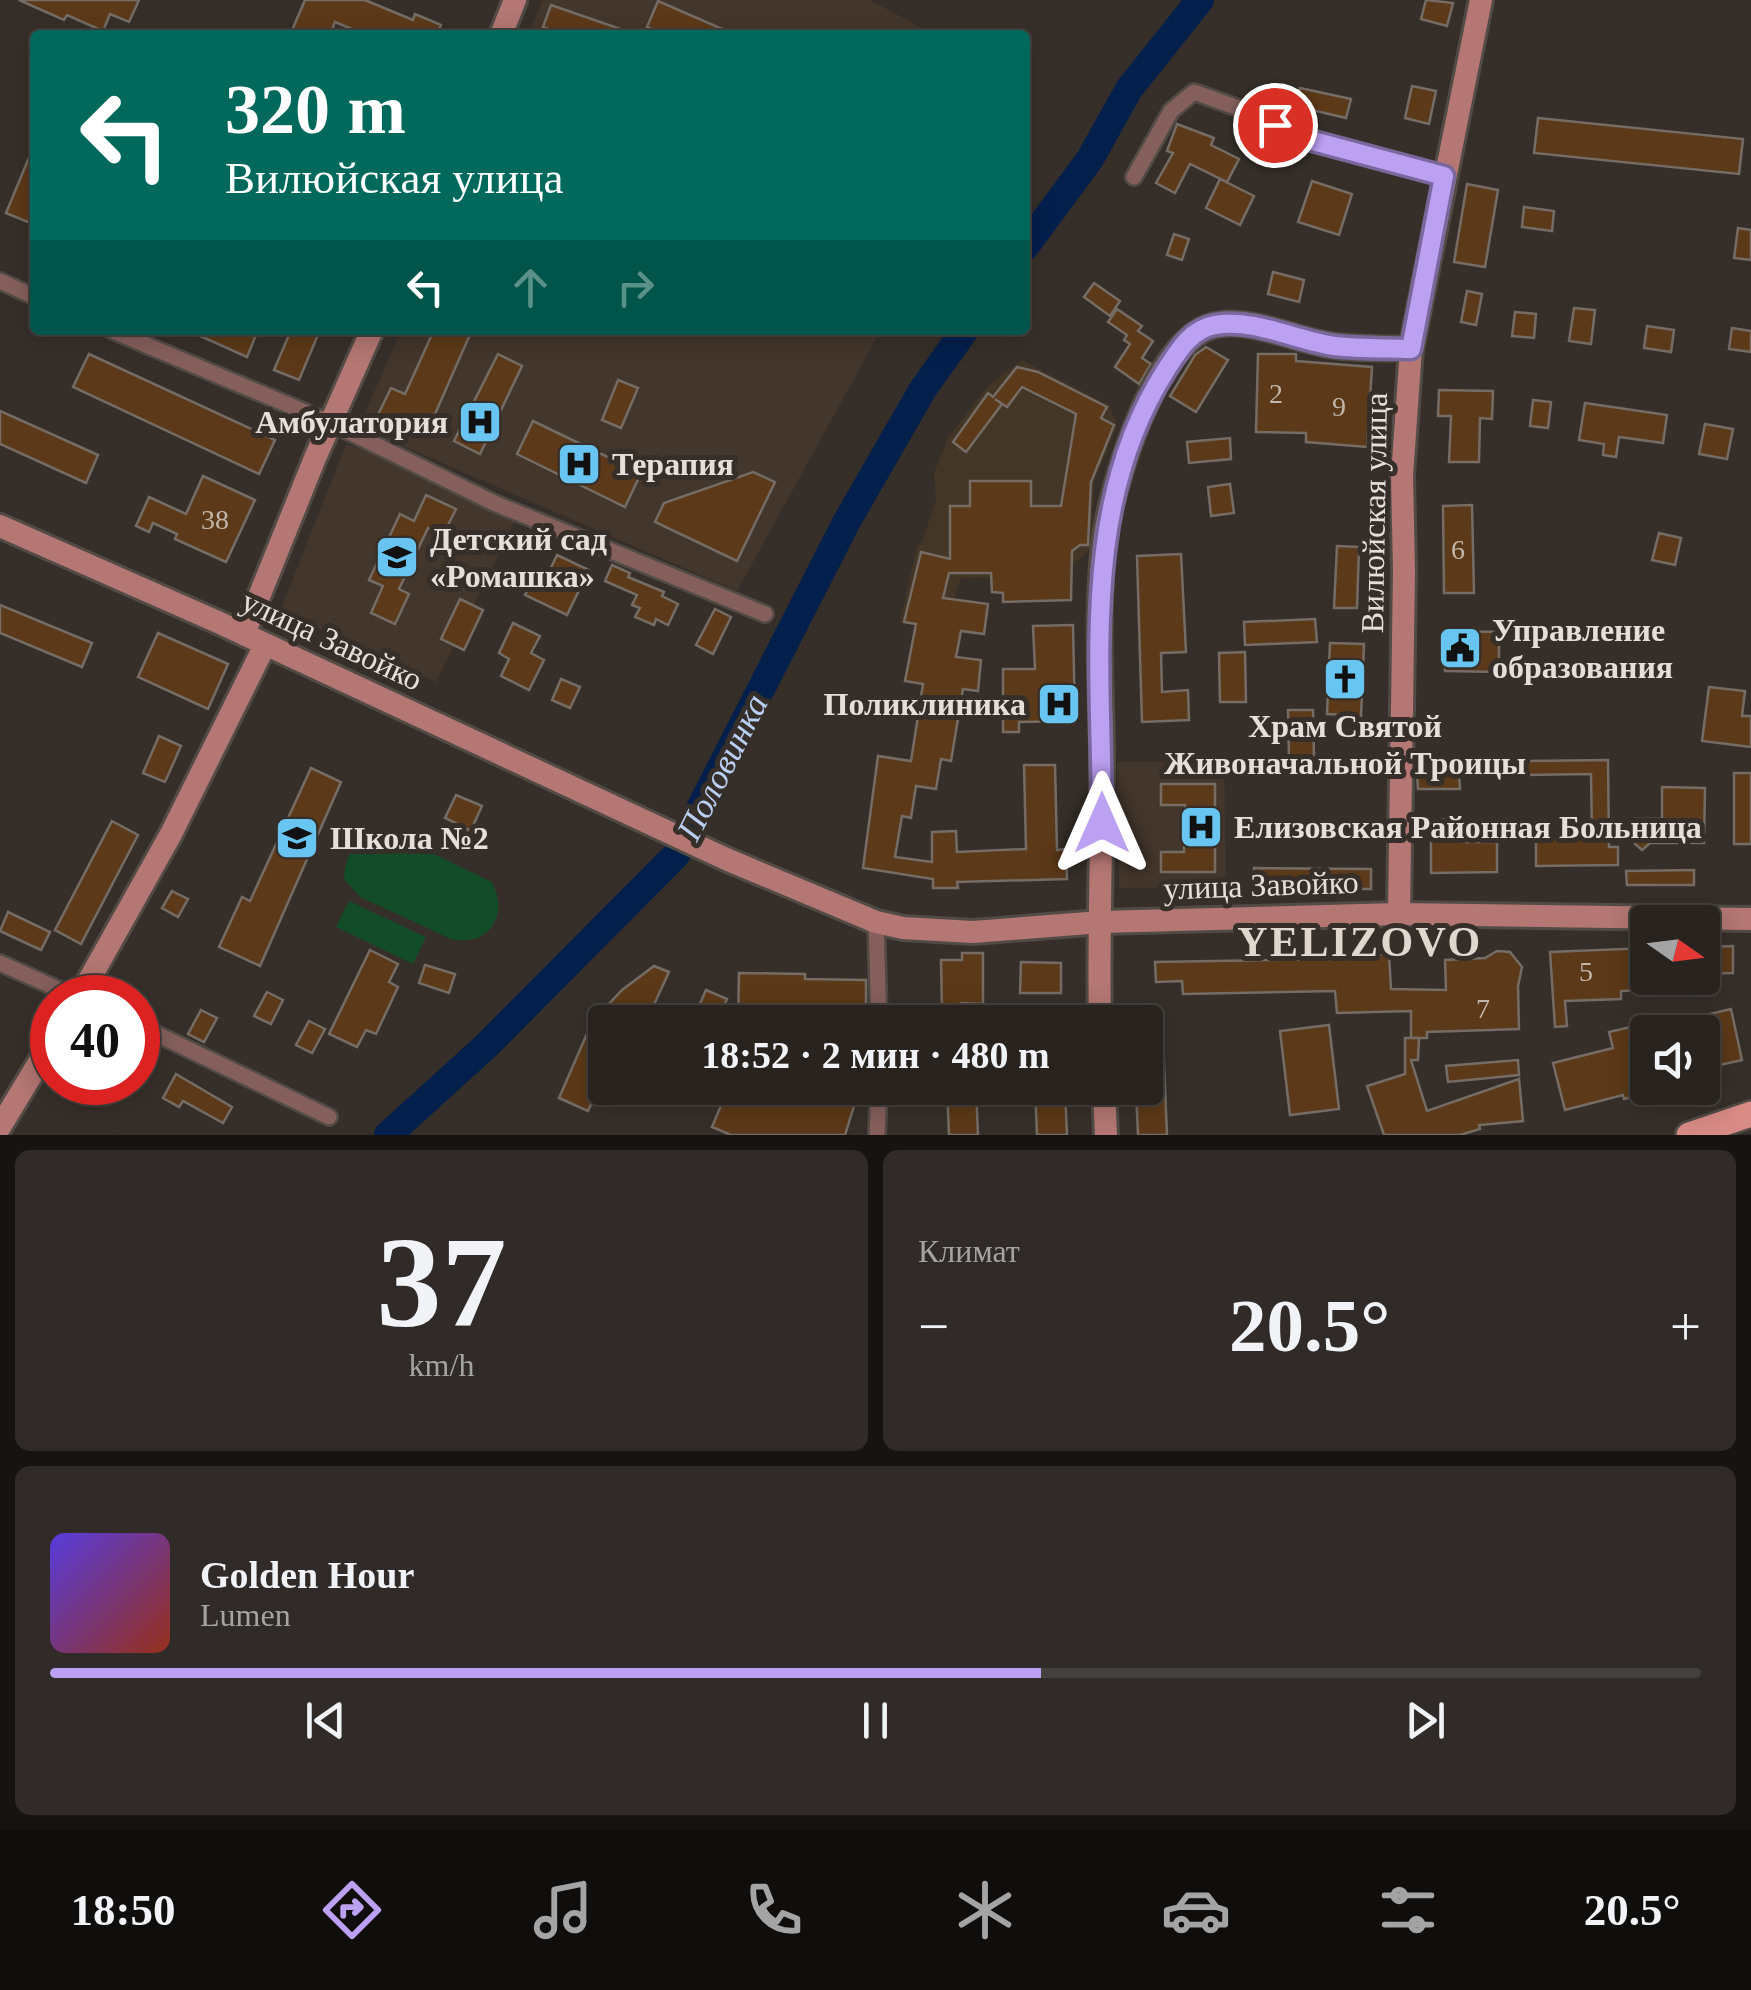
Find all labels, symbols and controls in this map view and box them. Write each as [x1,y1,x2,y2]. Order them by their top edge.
icon: left [60,70,190,200]
text: 320 m [225,71,406,148]
pin [1233,83,1318,168]
icon: arrive [1248,98,1303,153]
text: Вилюйская улица [225,153,563,203]
icon: left [398,260,453,315]
icon: ahead [503,260,558,315]
icon: right [608,260,663,315]
house number: 2 [1269,378,1283,409]
house number: 9 [1332,391,1346,422]
street label: Вилюйская улица [1354,392,1394,634]
hospital icon: Амбулатория [457,399,503,445]
place label: Амбулатория [255,404,448,440]
hospital icon: Терапия [556,441,602,487]
place label: Терапия [612,446,734,482]
house number: 38 [201,504,229,535]
place label: Детский сад «Ромашка» [430,521,607,594]
school or university icon: Детский сад «Ромашка» [374,534,420,580]
house number: 6 [1451,534,1465,565]
street label: улица Завойко [236,582,428,698]
place label: Управление образования [1492,612,1673,685]
public building icon: Управление образования [1437,625,1483,671]
church icon: Храм Святой Живоначальной Троицы [1322,656,1368,702]
hospital icon: Поликлиника [1036,681,1082,727]
place label: Поликлиника [823,686,1026,722]
water label: Половинка [669,688,776,847]
place label: Храм Святой Живоначальной Троицы [1164,708,1526,781]
position arrow [1050,771,1154,875]
hospital icon: Елизовская Районная Больница [1178,804,1224,850]
place label: Елизовская Районная Больница [1234,809,1702,845]
school or university icon: Школа №2 [274,815,320,861]
place label: Школа №2 [330,820,489,856]
street label: улица Завойко [1163,864,1359,906]
north arrow [1630,905,1720,995]
map controls [1630,905,1720,1105]
district label: YELIZOVO [1237,919,1483,965]
house number: 5 [1579,956,1593,987]
speed limit sign: 40 [30,975,160,1105]
house number: 7 [1476,993,1490,1024]
button: sound [1630,1015,1720,1105]
text: 18:52 · 2 мин · 480 m [701,1034,1050,1076]
text: 37 [377,1210,507,1354]
text: Климат [918,1233,1020,1269]
text: 20.5° [1229,1284,1390,1367]
text: − [918,1296,949,1357]
text: + [1670,1296,1701,1357]
text: km/h [409,1347,474,1383]
text: Golden Hour [200,1554,414,1596]
text: Lumen [200,1597,291,1633]
icon: previous [298,1693,353,1748]
icon: pause [848,1693,903,1748]
icon: next [1398,1693,1453,1748]
icon: directions [317,1875,387,1945]
icon: music [528,1875,598,1945]
icon: phone [739,1875,809,1945]
icon: climate [950,1875,1020,1945]
icon: car [1161,1875,1231,1945]
icon: filters [1373,1875,1443,1945]
text: 18:50 [71,1885,176,1935]
text: 20.5° [1584,1885,1680,1935]

